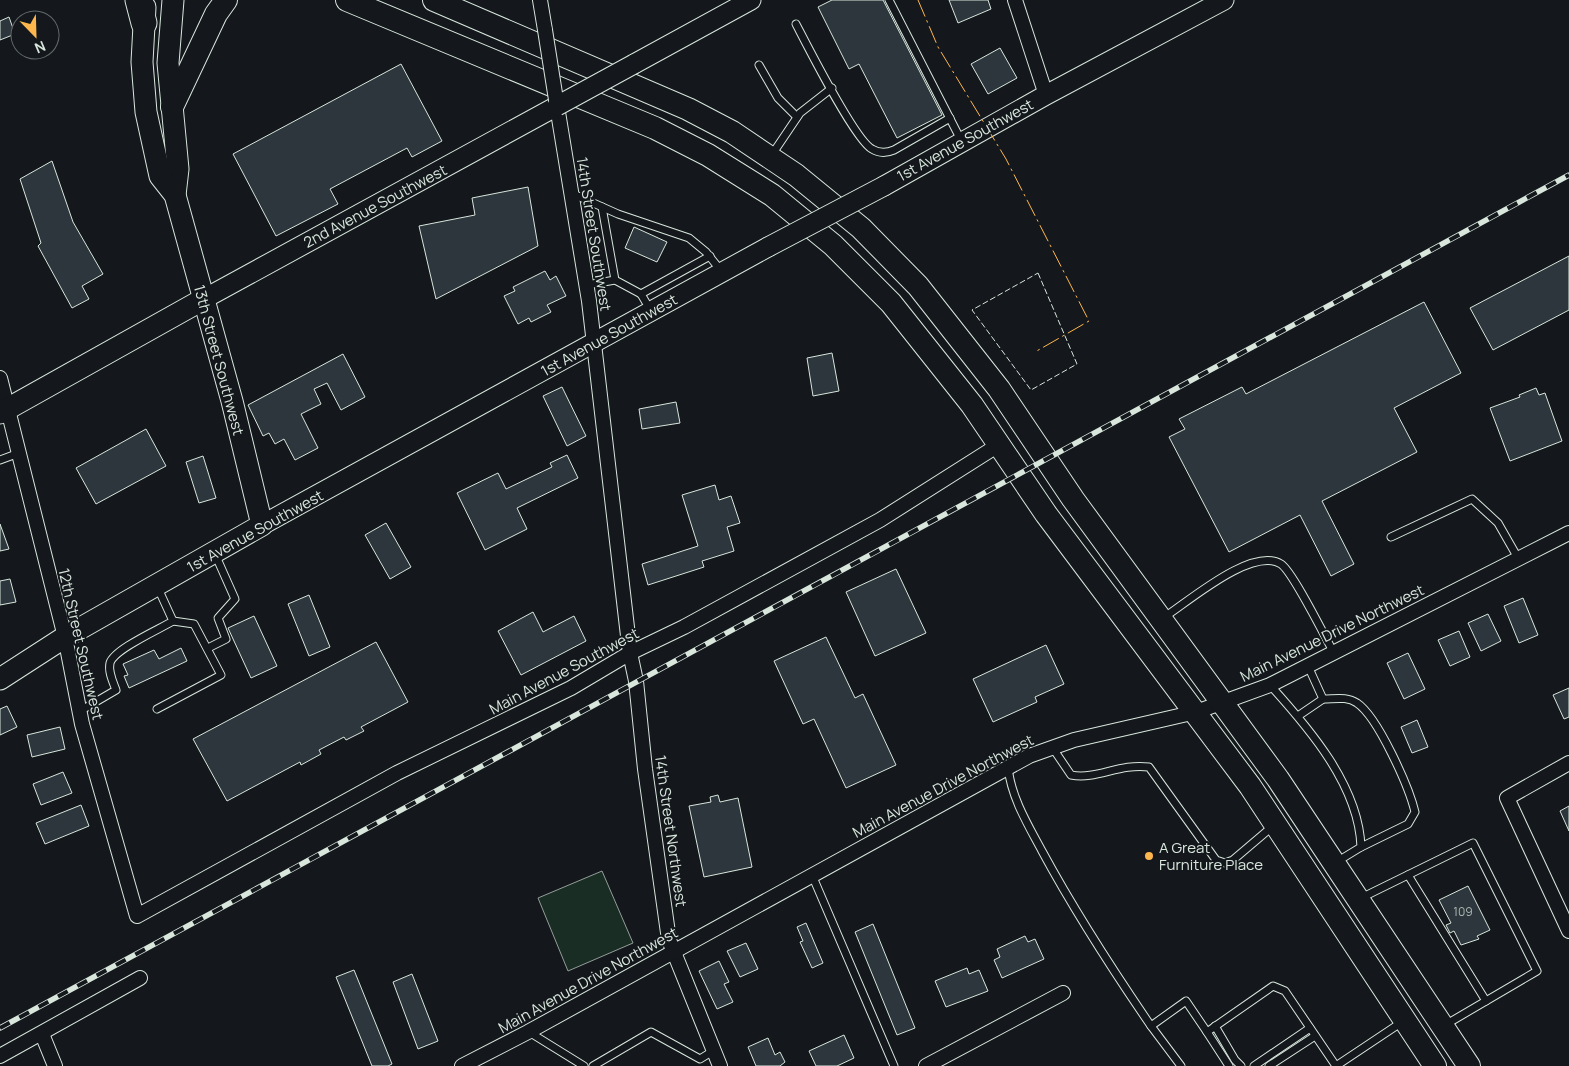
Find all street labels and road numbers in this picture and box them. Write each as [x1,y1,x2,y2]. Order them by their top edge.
street label: 1st Avenue Southwest [893,94,1037,186]
street label: 14th Street Southwest [571,156,617,312]
street label: 2nd Avenue Southwest [300,159,450,253]
street label: 13th Street Southwest [189,282,249,438]
street label: 1st Avenue Southwest [537,289,681,381]
street label: 1st Avenue Southwest [183,485,327,577]
street label: 12th Street Southwest [53,566,109,722]
street label: Main Avenue Drive Northwest [1237,579,1427,687]
street label: Main Avenue Southwest [486,623,642,719]
street label: Main Avenue Drive Northwest [849,729,1037,843]
street label: 14th Street Northwest [650,754,692,908]
street label: Main Avenue Drive Northwest [495,922,681,1038]

